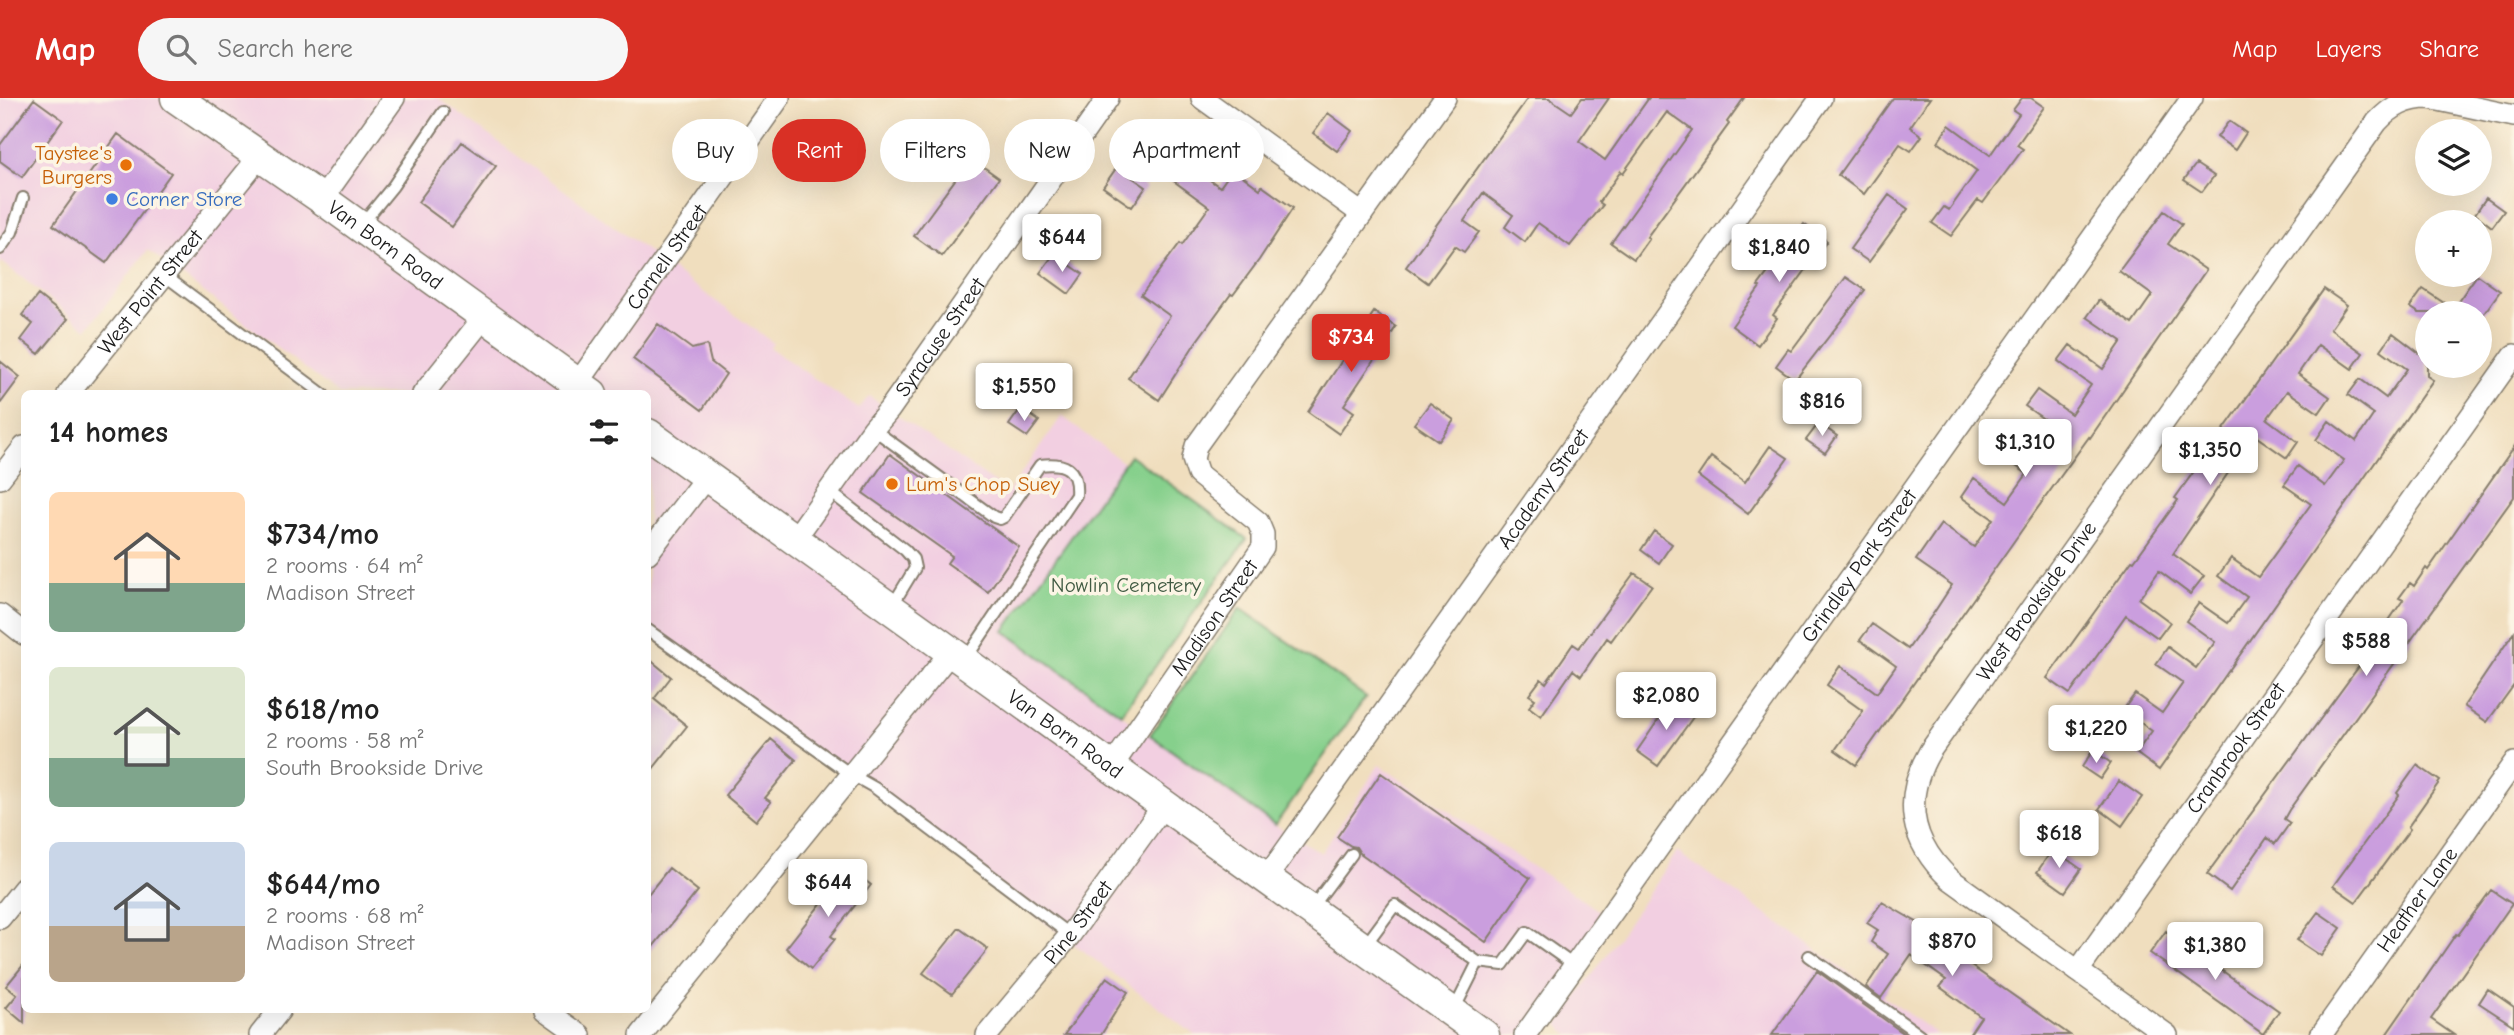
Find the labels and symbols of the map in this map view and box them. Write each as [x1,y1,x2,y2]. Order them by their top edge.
place label: Taystee's Burgers [35,141,112,189]
marker: Taystee's Burgers [118,157,134,173]
place label: Corner Store [126,187,242,211]
marker: Corner Store [104,191,120,207]
street label: Van Born Road [323,195,448,294]
street label: Cornell Street [621,199,713,314]
pin: $644 [1021,214,1103,274]
street label: West Point Street [93,224,208,359]
pin: $1,840 [1722,225,1836,284]
street label: Syracuse Street [890,272,991,401]
pin: $734 [1310,314,1392,374]
pin: $1,550 [967,364,1081,423]
pin: $816 [1781,378,1863,438]
pin: $1,310 [1968,420,2082,479]
street label: Academy Street [1492,423,1594,553]
pin: $1,350 [2153,428,2267,487]
place label: Lum's Chop Suey [906,472,1060,496]
marker: Lum's Chop Suey [884,476,900,492]
street label: Grindley Park Street [1796,484,1922,647]
street label: West Brookside Drive [1972,517,2101,686]
street label: Madison Street [1166,554,1263,680]
park label: Nowlin Cemetery [1051,573,1202,597]
pin: $588 [2325,618,2407,678]
pin: $2,080 [1609,672,1723,732]
street label: Cranbrook Street [2181,677,2291,818]
street label: Van Born Road [1003,685,1128,783]
pin: $1,220 [2039,706,2153,765]
pin: $618 [2018,810,2100,870]
street label: Heather Lane [2372,843,2462,957]
pin: $644 [787,860,869,919]
street label: Pine Street [1039,875,1118,969]
pin: $870 [1911,918,1993,978]
pin: $1,380 [2158,922,2272,982]

